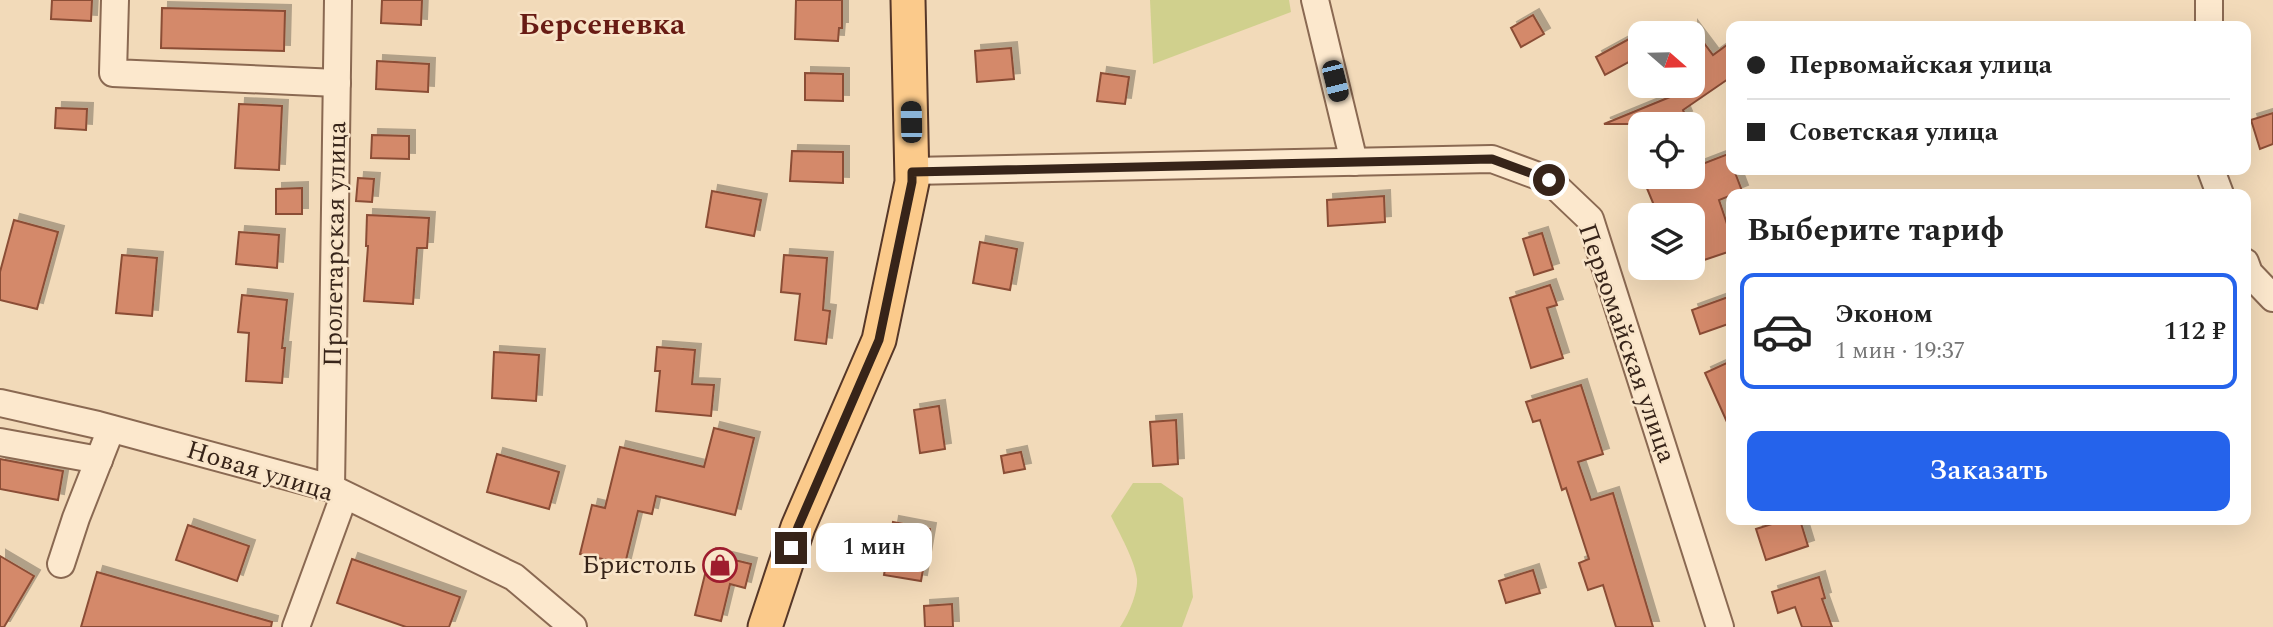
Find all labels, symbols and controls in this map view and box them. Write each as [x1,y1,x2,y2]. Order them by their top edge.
district label: Берсеневка [518,2,686,48]
north arrow [1628,21,1704,98]
map controls [1628,21,1705,280]
text: Первомайская улица [1789,45,2052,85]
car [1320,58,1351,104]
car [901,101,922,143]
button: locate [1628,112,1705,189]
text: Советская улица [1789,112,1998,152]
street label: Пролетарская улица [313,120,357,367]
route start [1533,164,1565,196]
button: layers [1628,203,1705,280]
text: Выберите тариф [1747,206,2004,255]
street label: Первомайская улица [1567,218,1687,468]
text: Эконом [1835,294,1933,334]
icon: car [1751,300,1814,363]
text: 112 ₽ [2164,311,2226,351]
text: 1 мин · 19:37 [1835,334,1965,369]
street label: Новая улица [181,430,339,512]
button: Заказать [1747,431,2230,511]
callout: 1 мин [816,524,931,572]
text: 1 мин [842,530,906,565]
route end [775,532,807,564]
place label: Бристоль [582,545,696,585]
shop icon: Бристоль [701,546,739,584]

